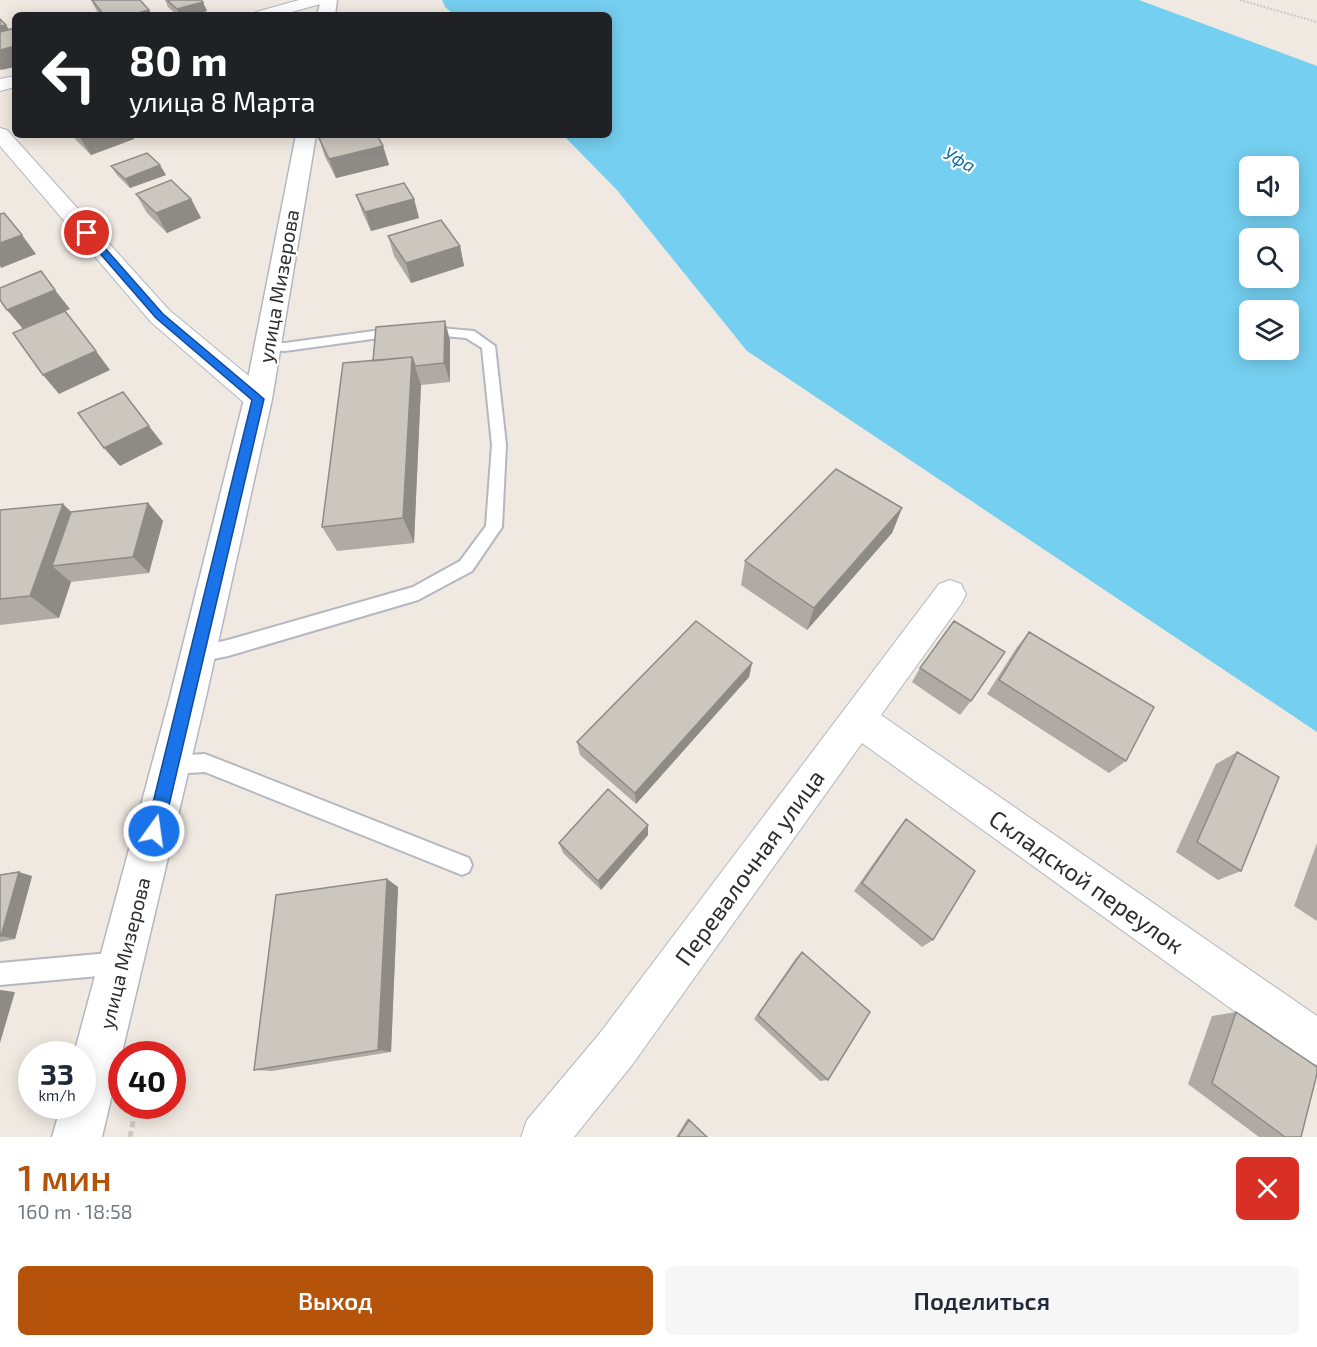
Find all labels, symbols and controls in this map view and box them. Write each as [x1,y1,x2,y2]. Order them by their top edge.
text: 80 m [129,34,228,84]
icon: left [30,36,108,114]
text: улица 8 Марта [129,85,315,117]
water label: Уфа [940,141,980,177]
map controls [1239,156,1299,360]
button: sound [1239,156,1299,216]
pin [61,207,112,258]
street label: улица Мизерова [253,207,304,365]
icon: arrive [70,216,103,249]
button: search [1239,228,1299,288]
button: layers [1239,300,1299,360]
street label: Перевалочная улица [668,763,831,971]
position arrow [122,799,186,863]
street label: Складской переулок [984,803,1190,960]
street label: улица Мизерова [94,875,155,1032]
speed limit sign: 40 [108,1041,186,1119]
text: 33 [40,1055,74,1091]
text: km/h [38,1086,76,1104]
text: 1 мин [18,1155,112,1198]
button: close [1236,1157,1299,1220]
text: 160 m · 18:58 [18,1199,133,1223]
button: Выход [18,1266,653,1335]
button: Поделиться [665,1266,1299,1335]

